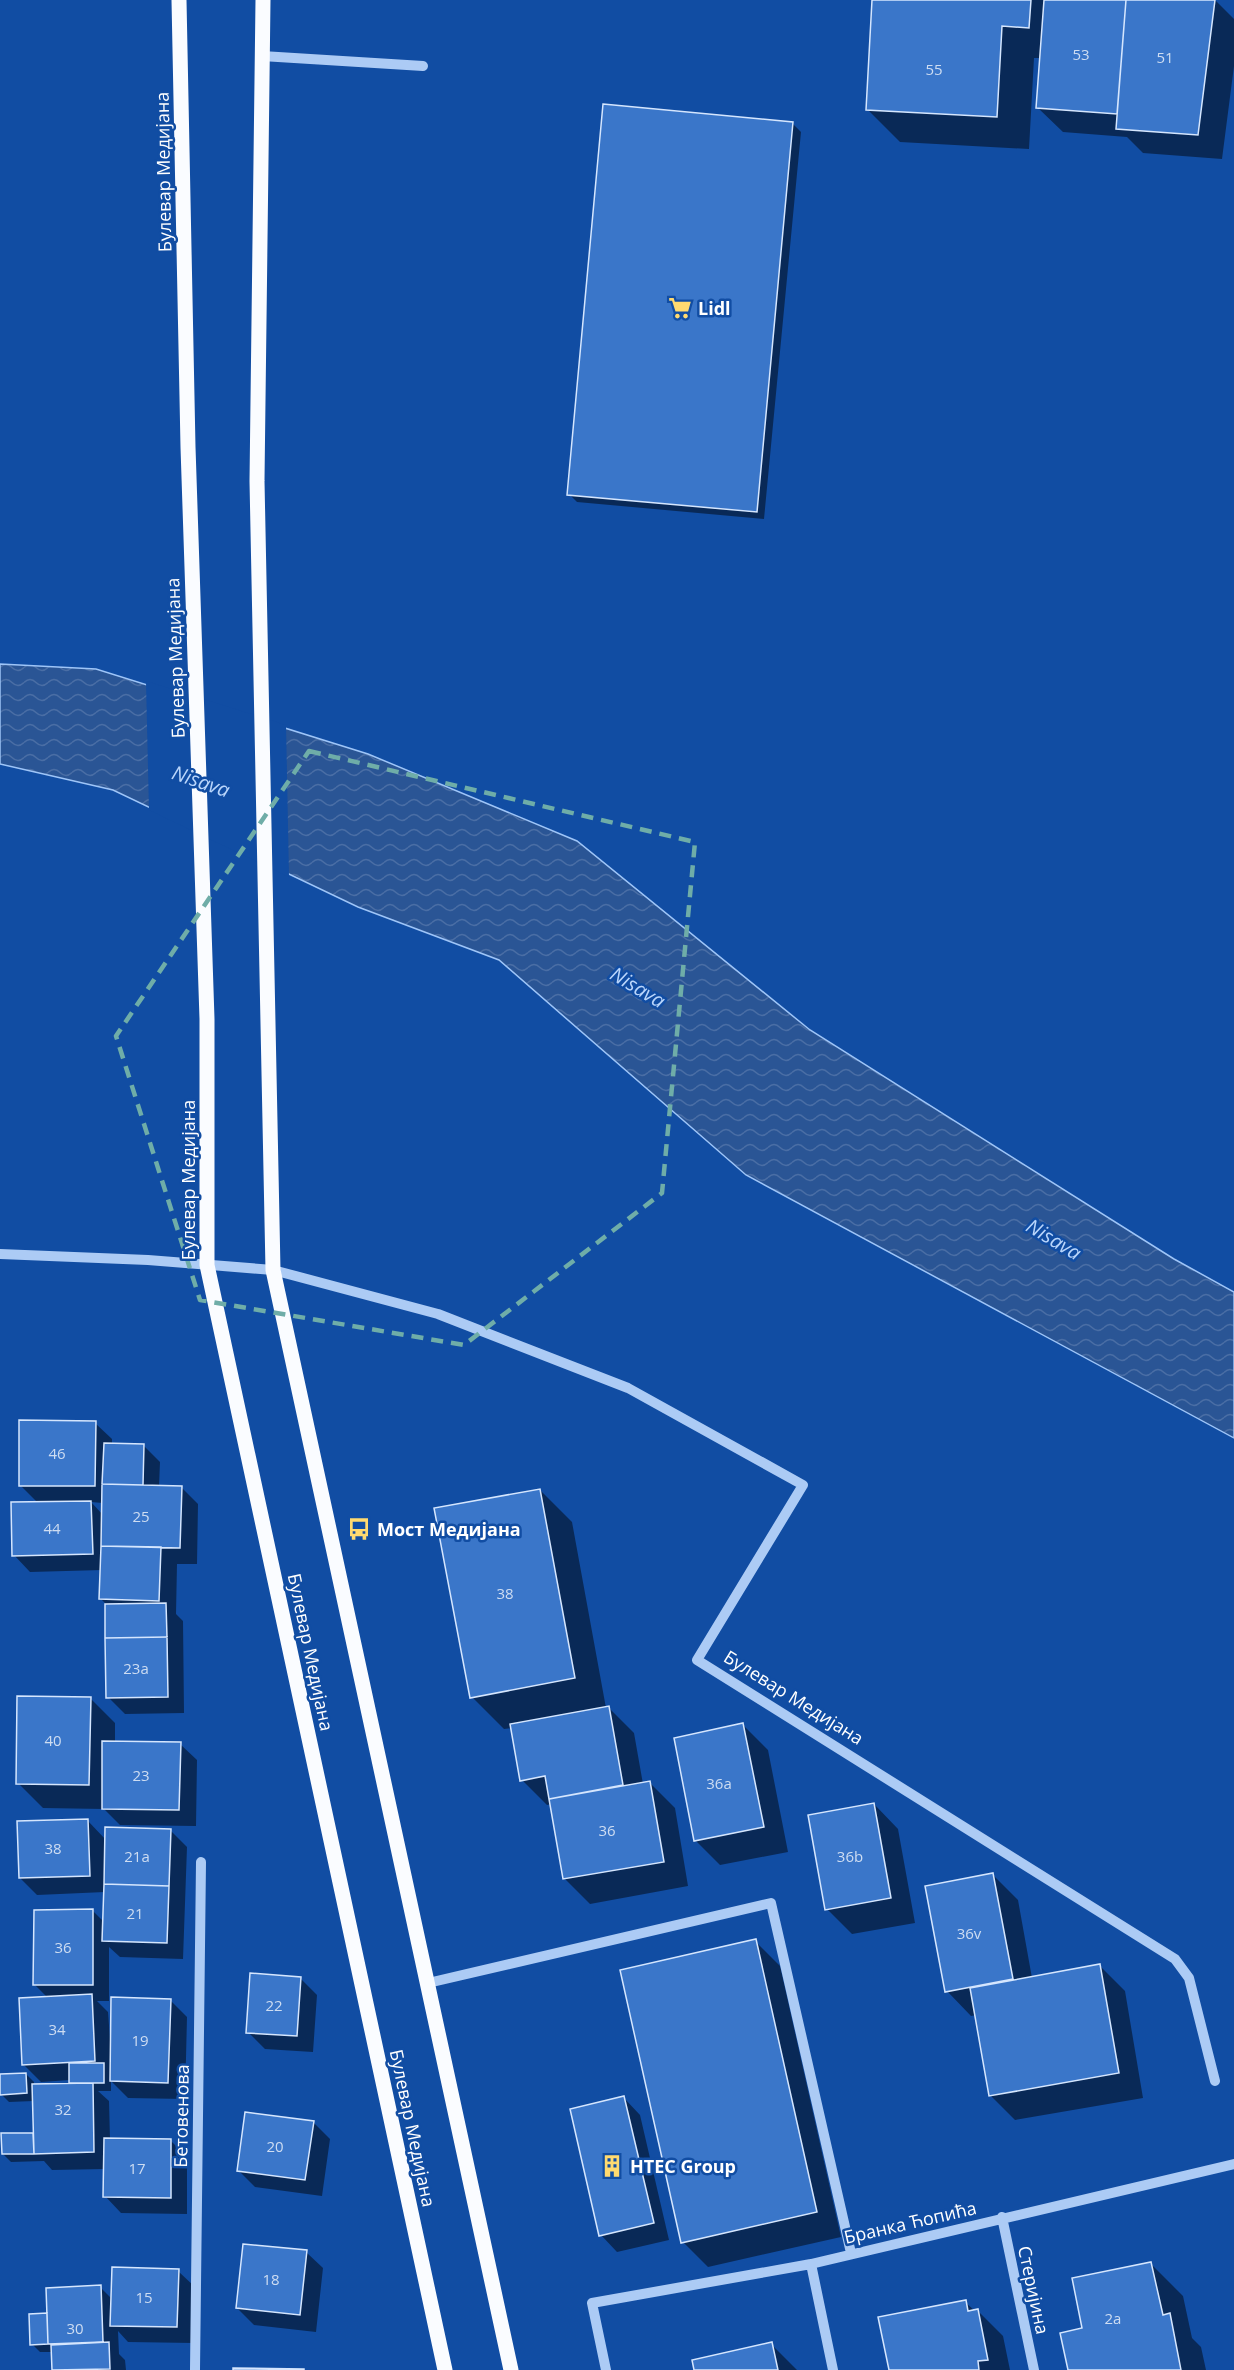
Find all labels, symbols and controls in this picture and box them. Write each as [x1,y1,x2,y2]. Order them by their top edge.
house number: 53 [1072,44,1090,64]
house number: 51 [1156,47,1174,67]
house number: 55 [925,59,943,79]
street label: Булевар Медијана [150,92,176,252]
supermarket icon: Lidl [667,295,693,321]
place label: Lidl [698,296,731,320]
street label: Булевар Медијана [160,577,190,739]
water label: Nisava [168,759,234,803]
water label: Nisava [606,960,670,1014]
street label: Булевар Медијана [176,1100,200,1260]
water label: Nisava [1022,1212,1086,1266]
house number: 46 [48,1443,66,1463]
house number: 25 [132,1506,150,1526]
bus stop icon: Мост Медијана [346,1516,372,1542]
place label: Мост Медијана [377,1517,521,1541]
house number: 44 [43,1518,61,1538]
street label: Булевар Медијана [283,1571,339,1733]
house number: 38 [496,1583,514,1603]
street label: Булевар Медијана [720,1644,868,1750]
house number: 23a [123,1658,149,1678]
house number: 40 [44,1730,62,1750]
house number: 23 [132,1765,150,1785]
house number: 36a [706,1773,732,1793]
house number: 36 [598,1820,616,1840]
house number: 38 [44,1838,62,1858]
house number: 21a [124,1846,150,1866]
house number: 36b [837,1846,863,1866]
house number: 21 [126,1903,144,1923]
house number: 36v [957,1923,982,1943]
house number: 36 [54,1937,72,1957]
house number: 22 [265,1995,283,2015]
house number: 34 [48,2019,66,2039]
house number: 19 [131,2030,149,2050]
street label: Булевар Медијана [385,2047,441,2209]
street label: Бетовенова [168,2064,194,2168]
house number: 32 [54,2099,72,2119]
house number: 20 [266,2136,284,2156]
building icon: HTEC Group [599,2153,625,2179]
place label: HTEC Group [630,2154,736,2178]
house number: 17 [128,2158,146,2178]
street label: Бранка Ћопића [841,2195,979,2249]
street label: Стеријина [1013,2244,1055,2336]
house number: 18 [262,2269,280,2289]
house number: 15 [135,2287,153,2307]
house number: 2a [1105,2308,1121,2328]
house number: 30 [66,2318,84,2338]

